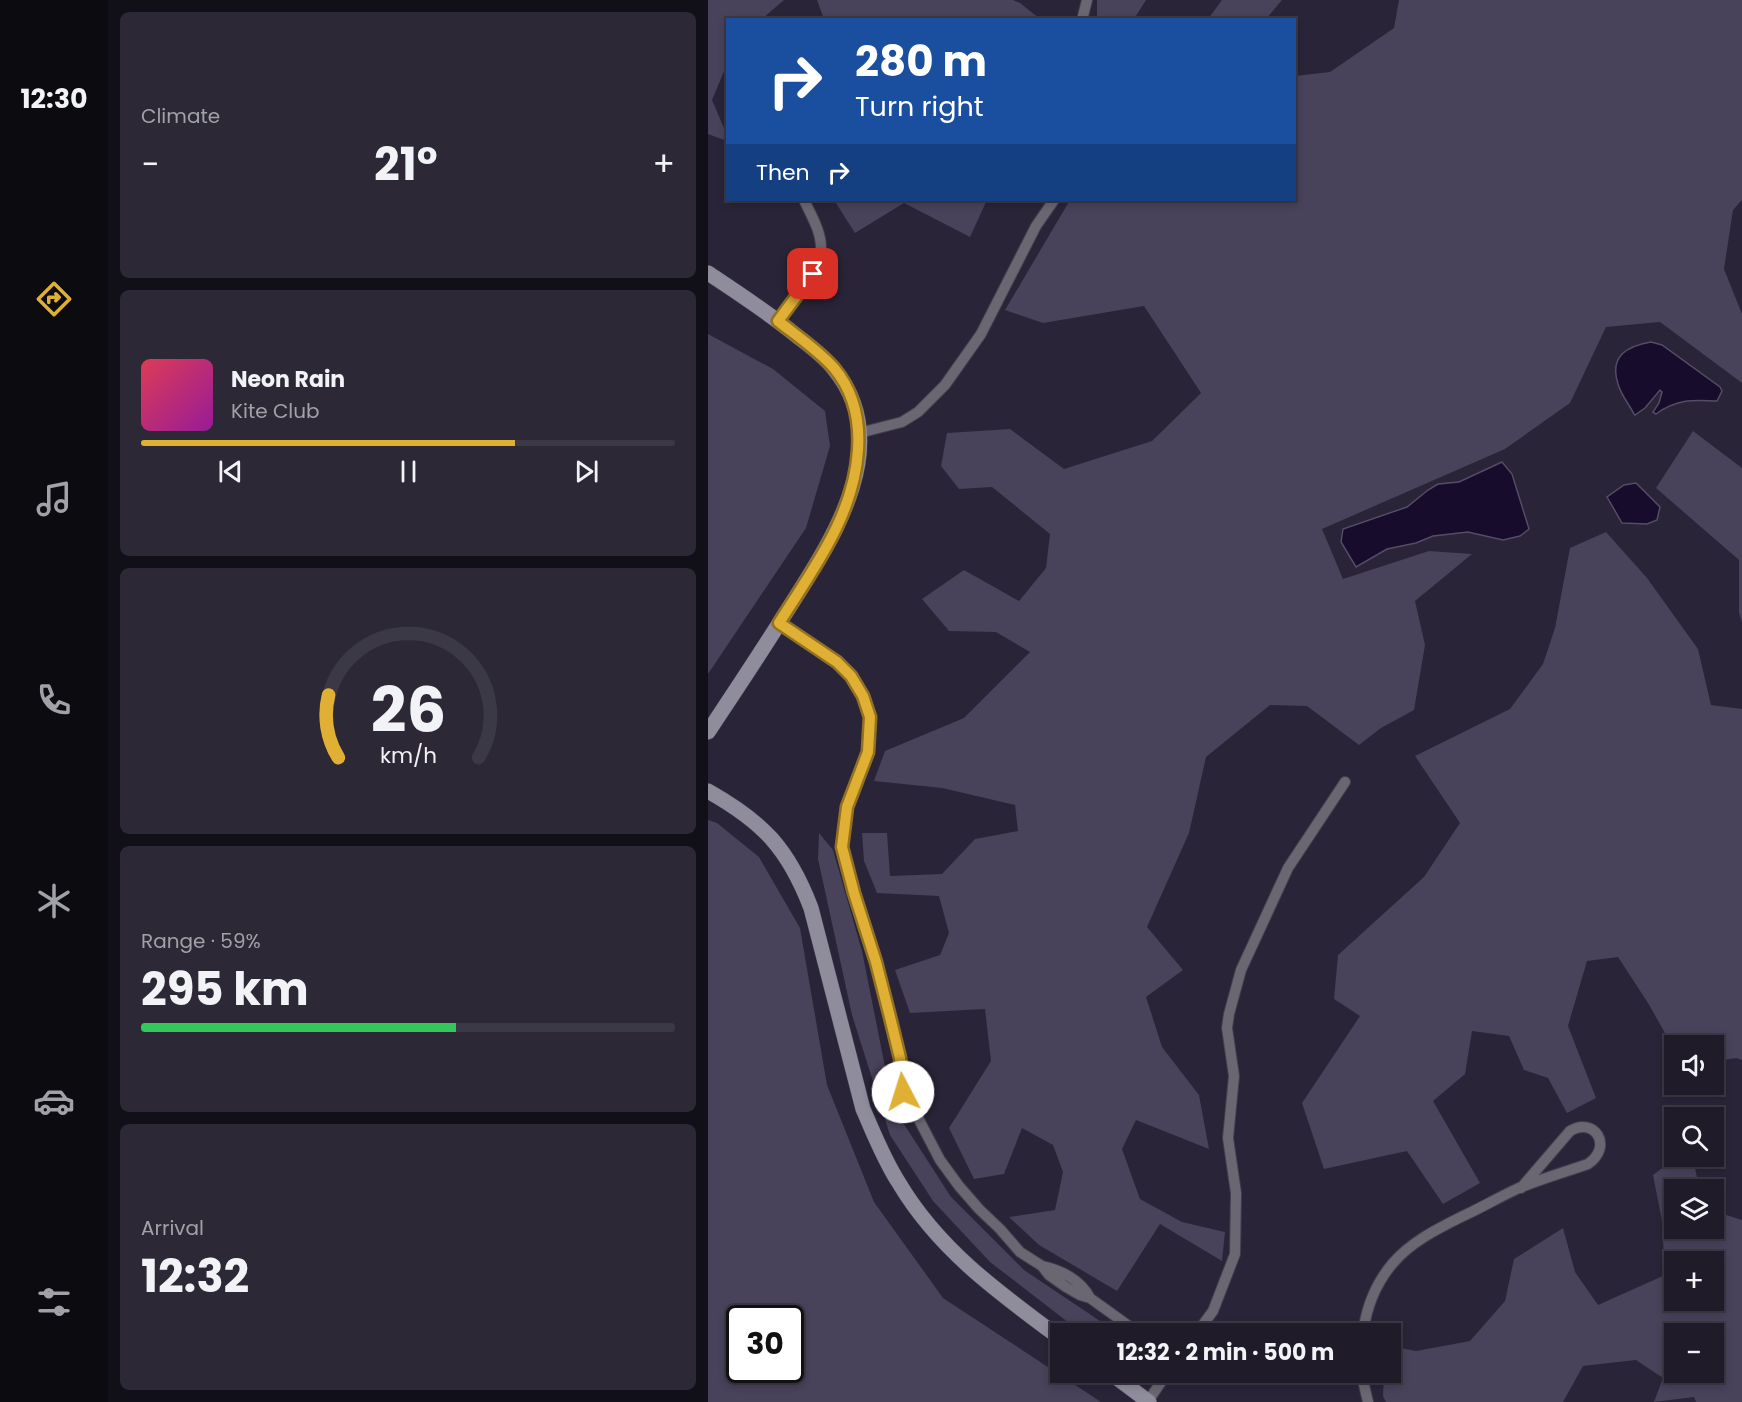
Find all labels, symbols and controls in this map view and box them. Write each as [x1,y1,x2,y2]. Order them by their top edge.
text: 280 m [855,32,987,91]
icon: right [756,42,834,120]
text: 12:30 [20,80,88,117]
text: Turn right [855,88,984,125]
text: Climate [141,102,220,130]
text: 21° [374,133,438,196]
text: − [141,141,159,188]
text: + [652,141,675,188]
icon: right [822,156,855,189]
text: Then [756,157,810,188]
pin [787,248,838,299]
icon: arrive [796,257,829,290]
icon: directions [33,278,75,320]
text: Neon Rain [231,364,345,395]
text: Kite Club [231,397,320,425]
icon: previous [214,455,247,488]
icon: pause [392,455,425,488]
icon: next [570,455,603,488]
icon: music [33,478,75,520]
text: 26 [370,666,446,754]
icon: phone [33,679,75,721]
text: km/h [379,740,437,771]
icon: climate [33,880,75,922]
text: Range · 59% [141,927,261,955]
text: 295 km [141,958,309,1021]
map controls [1664,1035,1724,1383]
button: sound [1664,1035,1724,1095]
position arrow [871,1060,935,1124]
icon: car [33,1080,75,1122]
button: search [1664,1107,1724,1167]
button: layers [1664,1179,1724,1239]
text: Arrival [141,1214,204,1242]
text: 12:32 [141,1245,249,1308]
button: + [1664,1251,1724,1311]
icon: filters [33,1281,75,1323]
speed limit sign: 30 [726,1305,804,1383]
button: − [1664,1323,1724,1383]
text: 12:32 · 2 min · 500 m [1117,1337,1334,1368]

